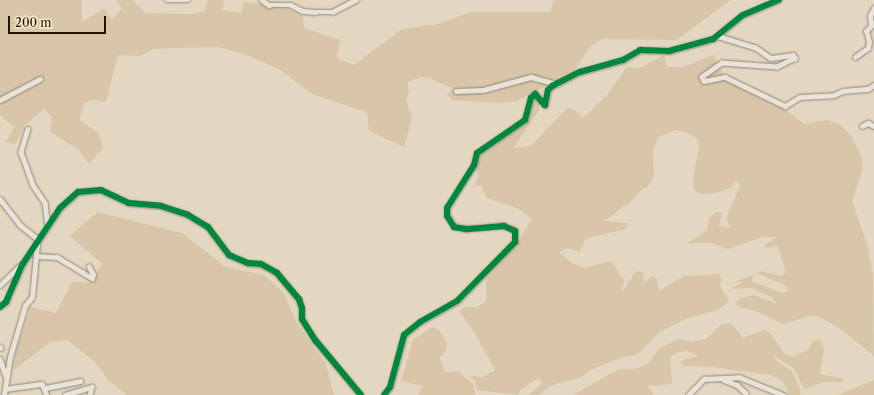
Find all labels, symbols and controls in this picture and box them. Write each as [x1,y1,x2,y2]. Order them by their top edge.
scale bar [10,8,108,34]
text: 200 m [15,15,52,30]

